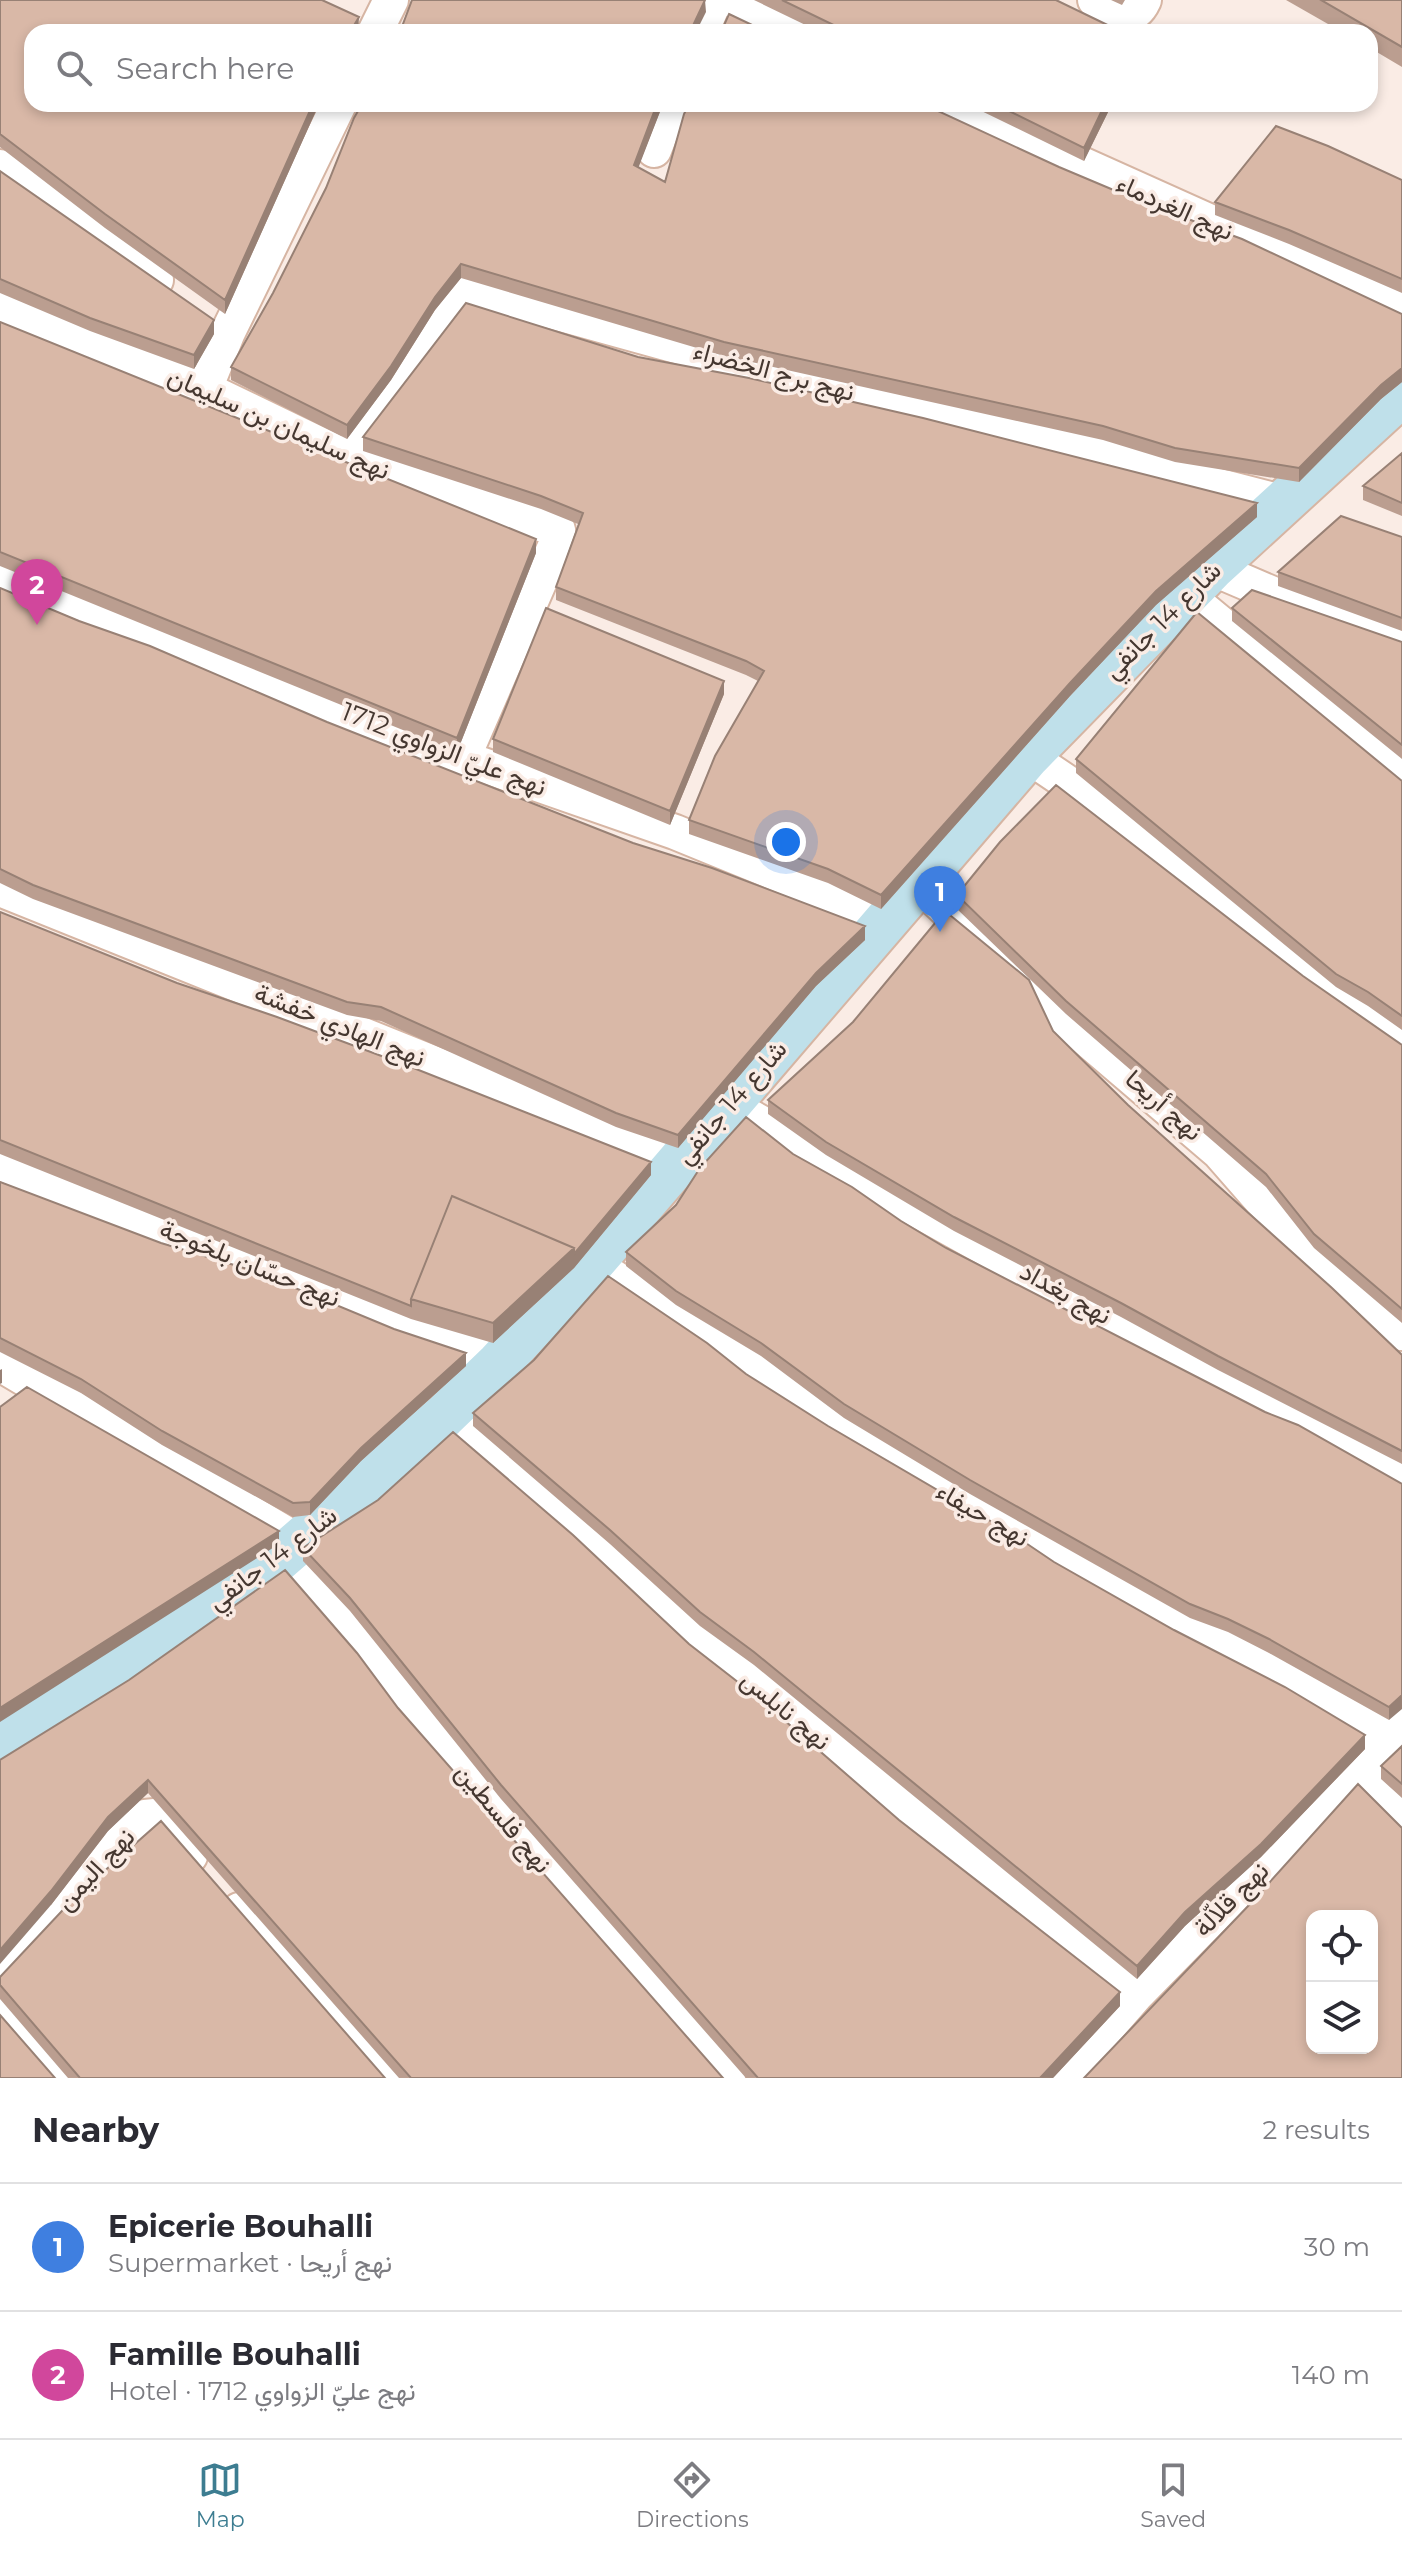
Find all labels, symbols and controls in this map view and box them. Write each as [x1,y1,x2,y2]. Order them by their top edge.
search box [24,24,1378,112]
icon: search [52,46,96,90]
text: Search here [116,50,294,87]
street label: نهج الغردماء [1111,167,1239,249]
street label: نهج برج الخضراء [689,334,858,410]
street label: نهج سليمان بن سليمان [162,360,395,488]
street label: شارع 14 جانفي [1096,554,1231,689]
pin: 2 [11,559,63,625]
street label: نهج عليّ الزواوي 1712 [335,695,551,808]
your location [766,822,806,862]
pin: 1 [914,866,966,932]
street label: نهج الهادي خفشة [248,976,430,1079]
street label: شارع 14 جانفي [668,1033,797,1174]
street label: نهج أريحا [1117,1063,1209,1149]
street label: نهج حسّان بلخوجة [154,1212,345,1316]
street label: نهج بغداد [1014,1255,1117,1333]
street label: نهج حيفاء [930,1475,1035,1555]
street label: شارع 14 جانفي [201,1499,346,1621]
street label: نهج نابلس [733,1663,837,1758]
street label: نهج فلسطين [447,1756,559,1881]
street label: نهج اليمن [49,1821,143,1918]
street label: نهج قلاّلة [1187,1855,1277,1945]
map controls [1306,1910,1378,2054]
button: locate [1306,1910,1378,1982]
button: layers [1306,1982,1378,2054]
text: Nearby [32,2109,159,2151]
text: 2 results [1262,2114,1370,2146]
text: Epicerie Bouhalli [108,2208,373,2245]
text: 1 [53,2231,63,2263]
text: 30 m [1304,2231,1370,2263]
text: Supermarket · نهج أريحا [108,2247,392,2279]
text: Famille Bouhalli [108,2336,361,2373]
text: 2 [50,2359,66,2391]
text: 140 m [1292,2359,1370,2391]
text: Hotel · نهج عليّ الزواوي 1712 [108,2375,416,2407]
tab: Map [196,2458,245,2533]
tab: Directions [636,2458,749,2533]
tab: Saved [1140,2458,1206,2533]

